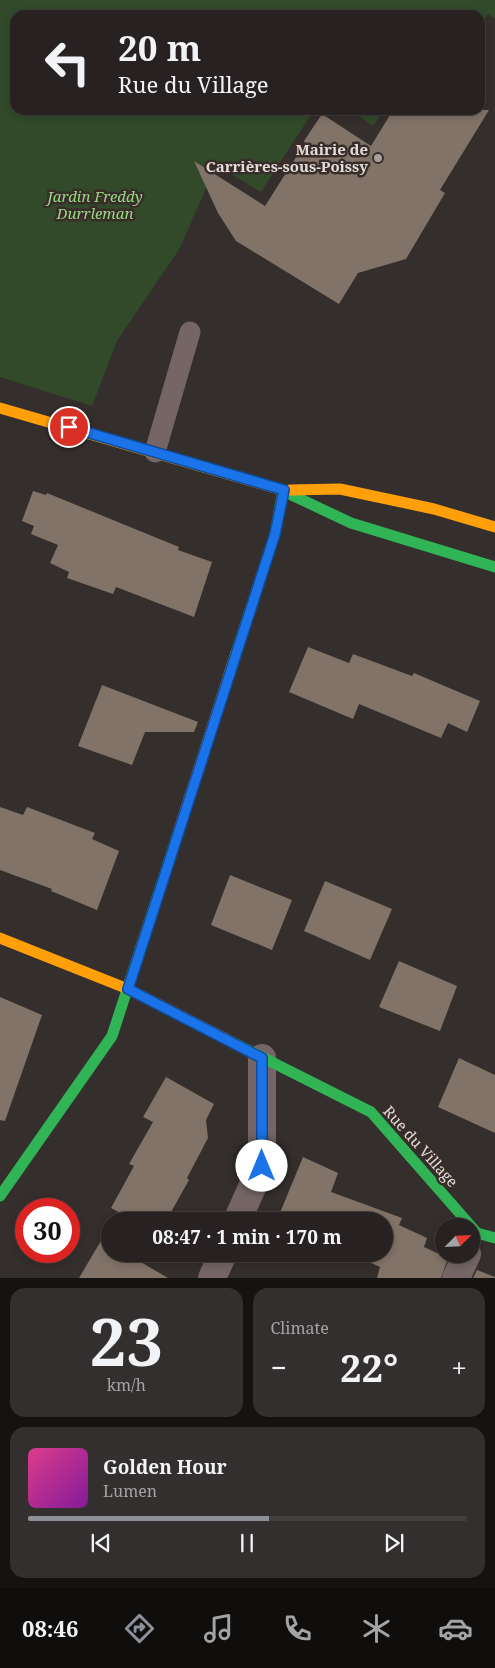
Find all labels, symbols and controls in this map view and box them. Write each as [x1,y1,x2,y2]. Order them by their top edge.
text: 20 m [118,24,201,71]
icon: left [35,30,100,95]
text: Rue du Village [118,69,269,99]
place label: Mairie de Carrières-sous-Poissy [206,139,368,176]
marker: Mairie de Carrières-sous-Poissy [372,152,384,164]
park label: Jardin Freddy Durrleman [44,186,143,223]
pin [48,406,90,448]
icon: arrive [55,413,83,441]
street label: Rue du Village [379,1101,463,1191]
position arrow [235,1139,287,1191]
speed limit sign: 30 [15,1198,80,1263]
north arrow [435,1218,480,1262]
map controls [435,1218,480,1263]
text: 08:47 · 1 min · 170 m [152,1224,342,1250]
text: 23 [90,1297,163,1385]
text: Climate [271,1317,329,1339]
text: 22° [340,1341,398,1393]
text: − [271,1348,287,1386]
text: + [451,1348,467,1386]
text: km/h [107,1374,146,1396]
text: Golden Hour [103,1454,227,1480]
text: Lumen [103,1480,157,1502]
icon: previous [87,1529,115,1557]
icon: pause [233,1529,261,1557]
icon: next [380,1529,408,1557]
icon: directions [122,1611,157,1646]
icon: music [201,1611,236,1646]
icon: phone [280,1611,315,1646]
icon: climate [359,1611,394,1646]
icon: car [438,1611,473,1646]
text: 08:46 [22,1613,78,1643]

